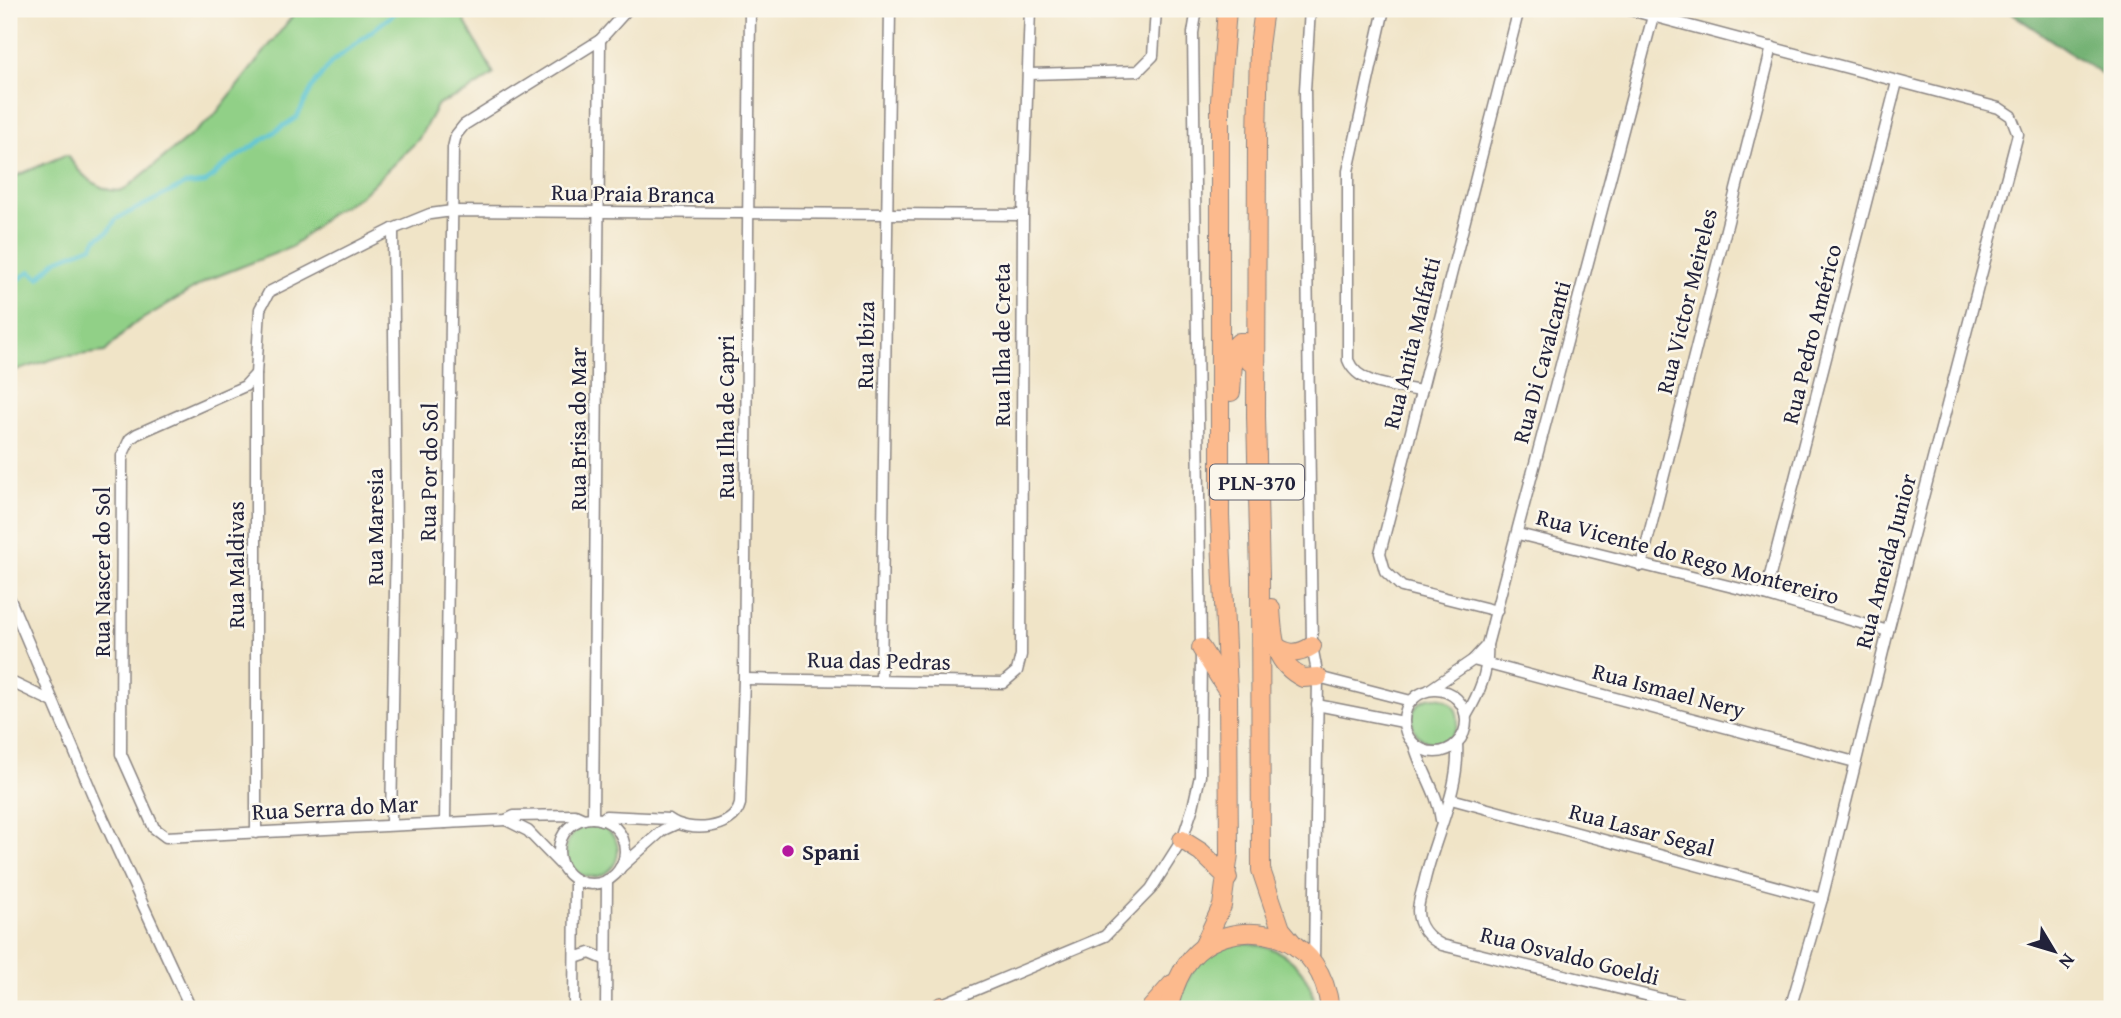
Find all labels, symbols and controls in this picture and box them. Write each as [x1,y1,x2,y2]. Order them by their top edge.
street label: Rua Praia Branca [551,175,715,211]
street label: Rua Victor Meireles [1647,205,1725,397]
street label: Rua Pedro Américo [1773,241,1849,427]
street label: Rua Anita Malfatti [1374,254,1448,432]
street label: Rua Ilha de Creta [985,263,1018,427]
street label: Rua Di Cavalcanti [1503,277,1579,447]
street label: Rua Ibiza [848,301,882,389]
street label: Rua Ilha de Capri [709,335,742,499]
street label: Rua Brisa do Mar [561,347,594,511]
street label: Rua Por do Sol [410,402,446,542]
road number: PLN-370 [1210,464,1304,500]
street label: Rua Maresia [358,468,391,586]
street label: Rua Ameida Junior [1846,469,1924,652]
street label: Rua Nascer do Sol [85,487,118,657]
street label: Rua Vicente do Rego Montereiro [1533,500,1843,612]
street label: Rua Maldivas [219,501,252,629]
street label: Rua das Pedras [807,642,951,678]
street label: Rua Ismael Nery [1589,654,1749,726]
street label: Rua Serra do Mar [251,786,420,828]
street label: Rua Lasar Segal [1566,794,1718,864]
place label: Spani [802,835,860,868]
marker: Spani [780,843,796,859]
north arrow [2020,916,2090,986]
street label: Rua Osvaldo Goeldi [1477,917,1663,993]
text: N [2052,948,2082,975]

